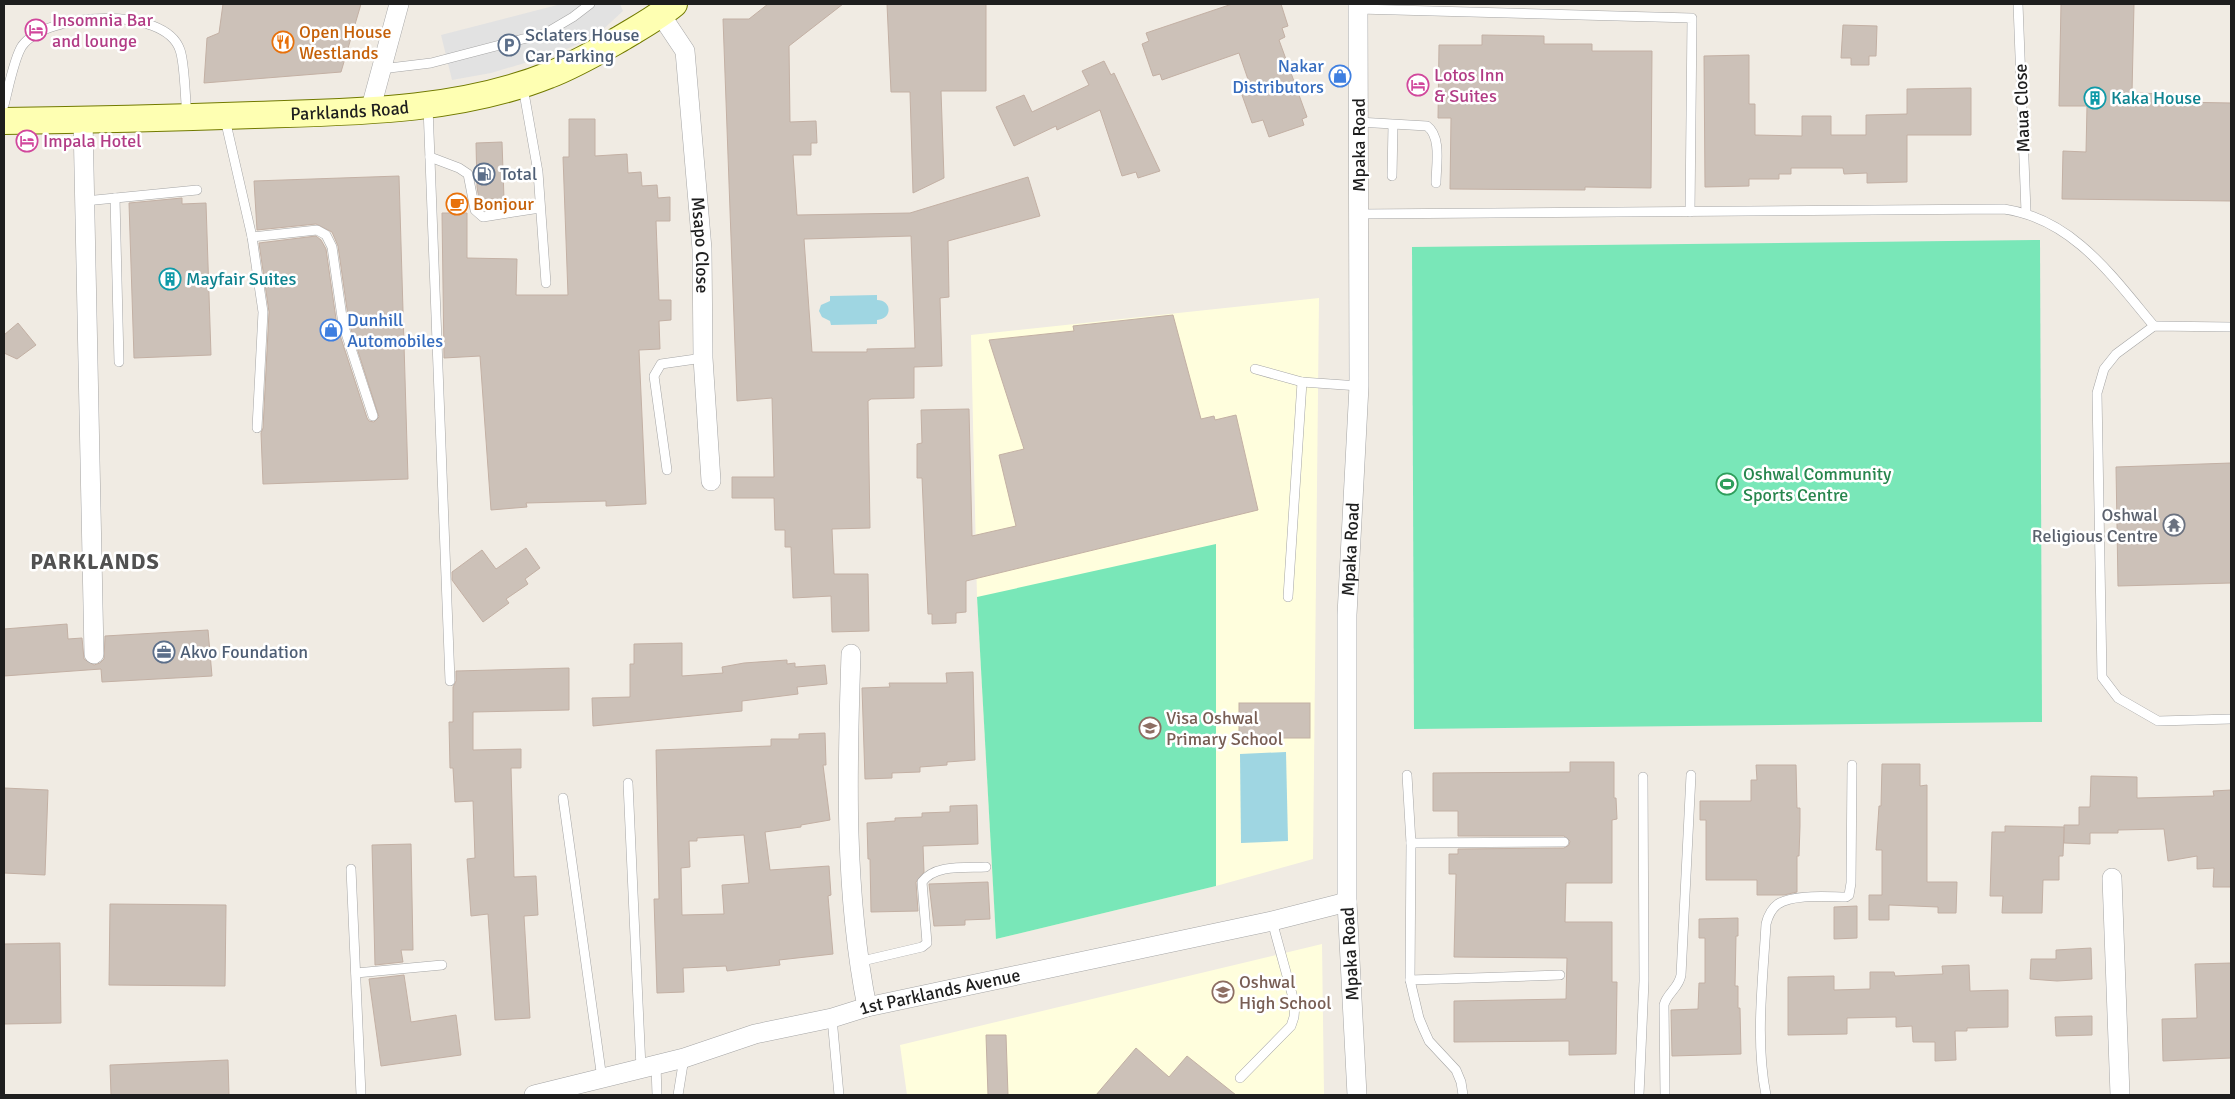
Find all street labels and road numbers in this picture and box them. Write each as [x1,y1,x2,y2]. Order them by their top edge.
street label: Maua Close [2009,63,2035,153]
street label: Parklands Road [290,96,410,125]
street label: Mpaka Road [1348,98,1370,192]
street label: Msapo Close [687,196,713,293]
street label: Mpaka Road [1337,502,1364,597]
street label: Mpaka Road [1337,907,1363,1001]
street label: 1st Parklands Avenue [856,964,1022,1020]

